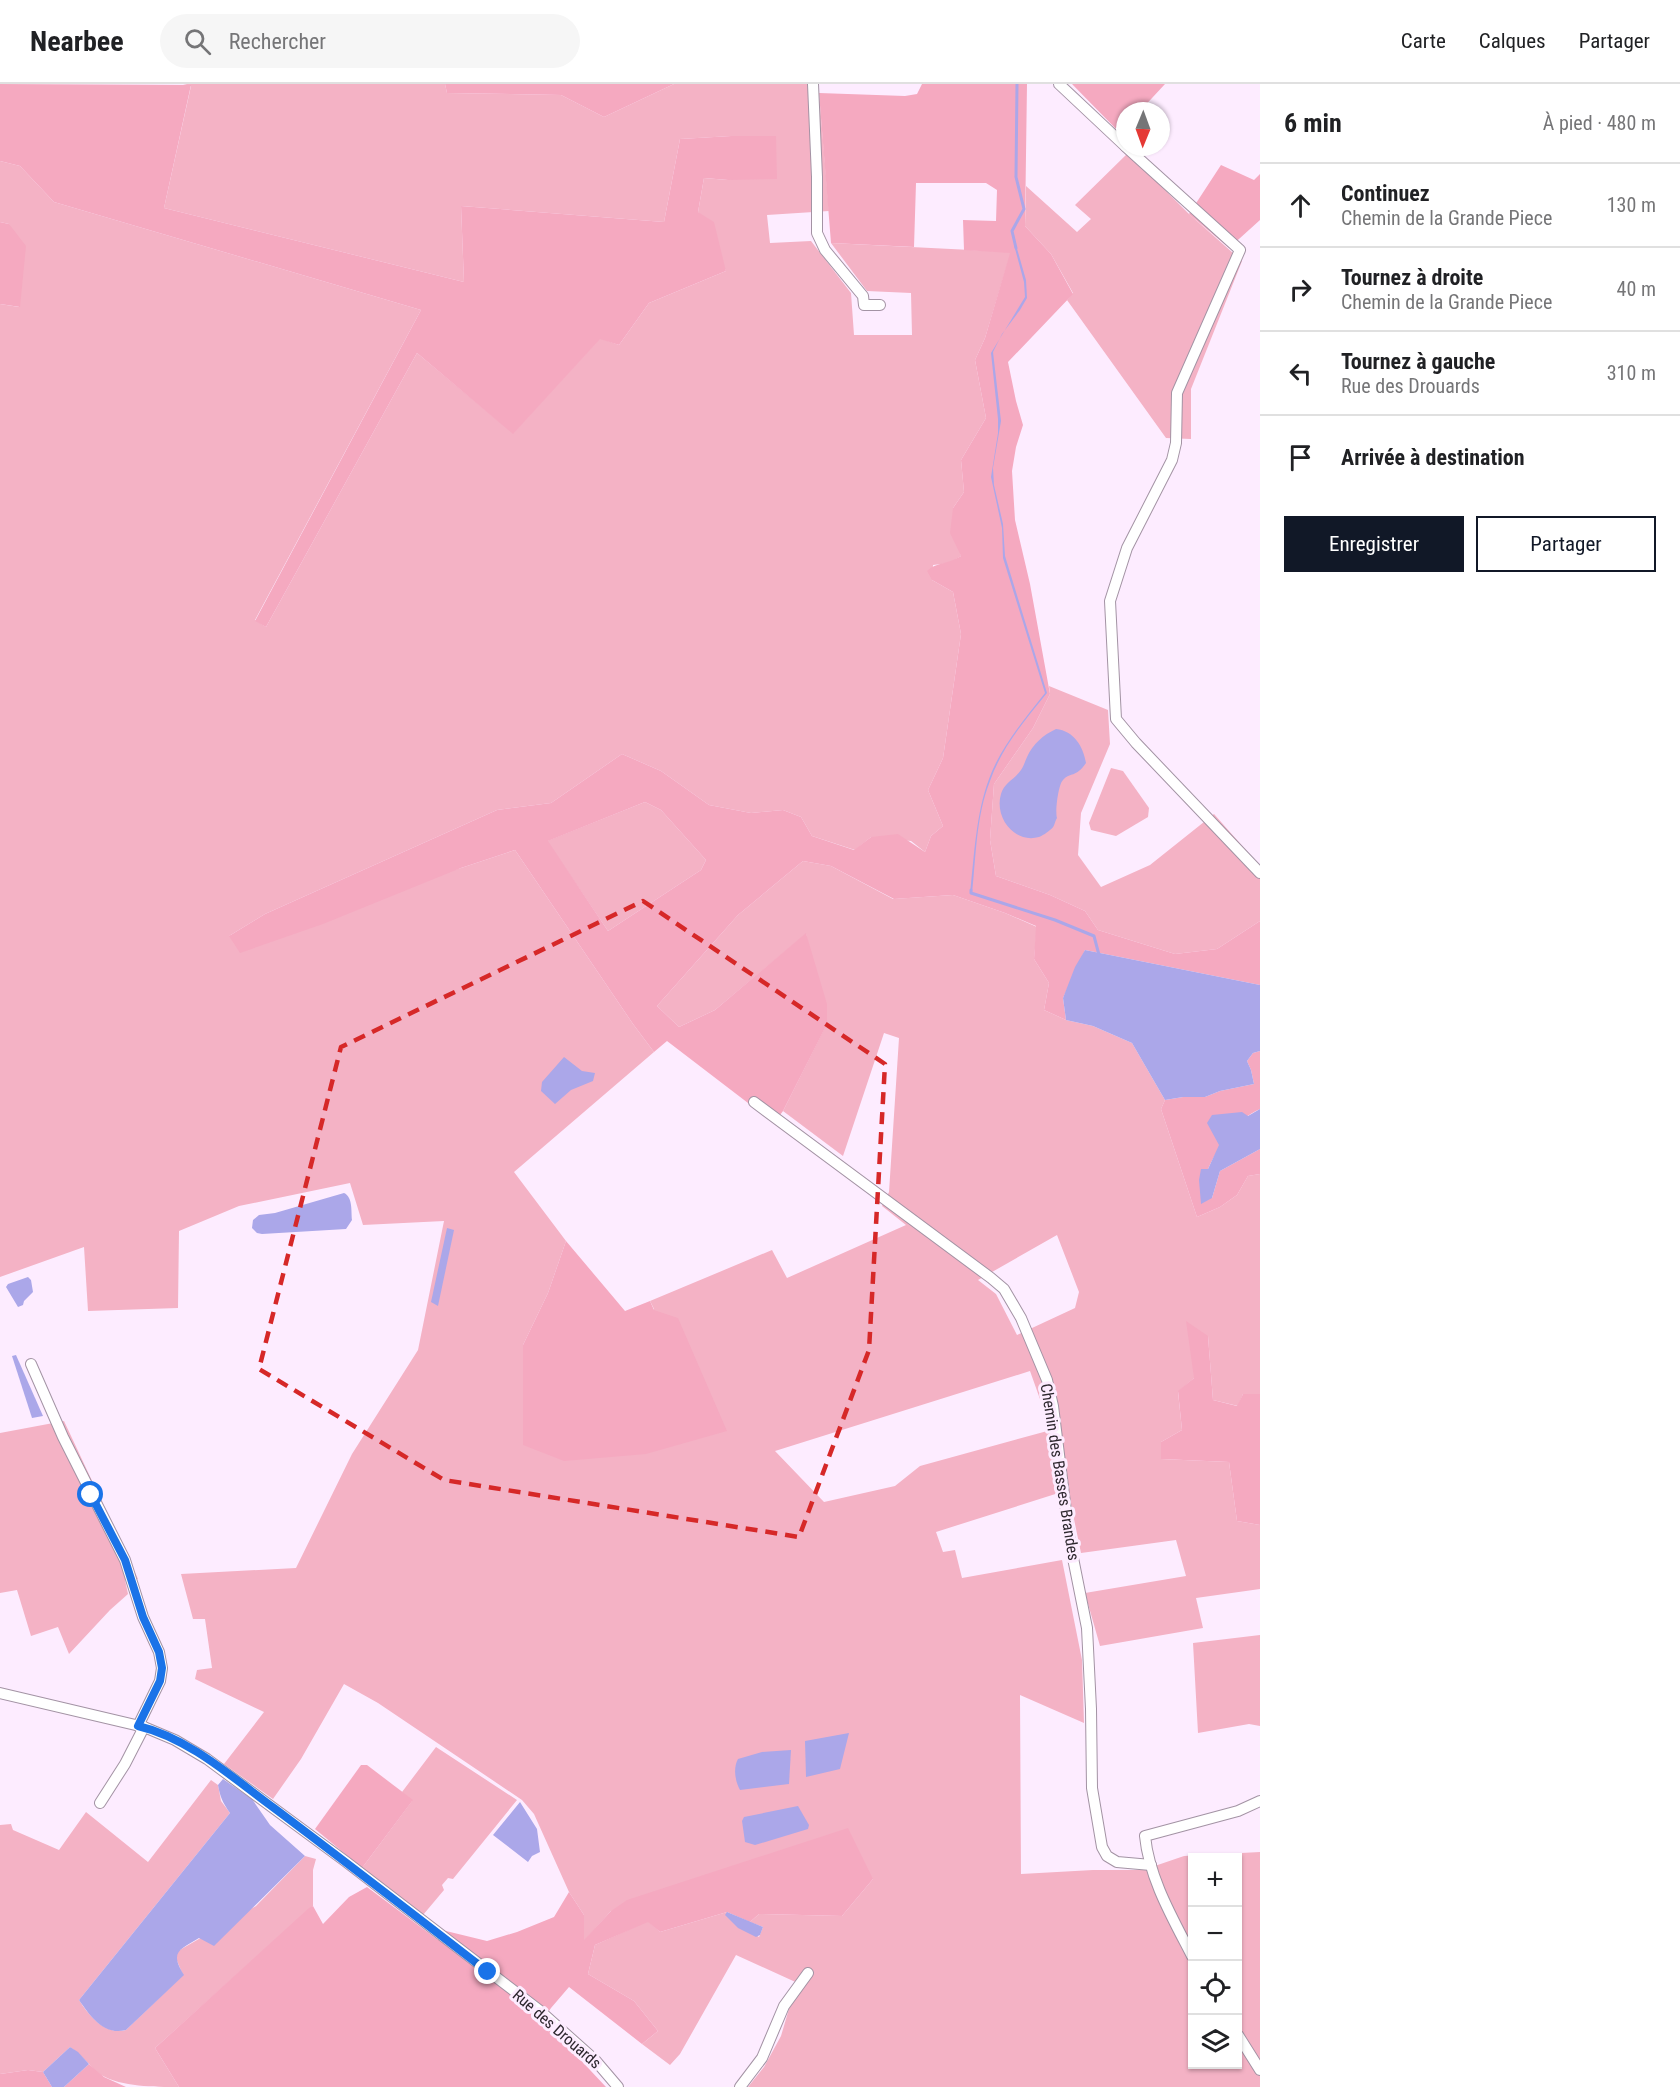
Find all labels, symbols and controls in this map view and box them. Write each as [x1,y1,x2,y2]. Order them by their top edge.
search box [160,14,580,68]
text: Nearbee [30,25,124,58]
icon: search [181,25,214,58]
text: Rechercher [229,29,326,54]
text: Carte [1401,29,1446,53]
text: Calques [1479,29,1546,53]
text: Partager [1579,29,1650,53]
north arrow [1116,102,1170,156]
text: 6 min [1284,108,1342,138]
text: À pied · 480 m [1543,111,1656,135]
text: Continuez [1341,181,1430,206]
icon: ahead [1284,189,1317,222]
text: 130 m [1607,193,1656,217]
text: Chemin de la Grande Piece [1341,206,1552,230]
text: Tournez à droite [1341,265,1483,290]
icon: right [1284,273,1317,306]
text: 40 m [1617,277,1656,301]
text: Chemin de la Grande Piece [1341,290,1552,314]
text: Tournez à gauche [1341,349,1495,374]
icon: left [1284,357,1317,390]
text: 310 m [1607,361,1656,385]
text: Rue des Drouards [1341,374,1480,398]
icon: arrive [1284,441,1317,474]
text: Arrivée à destination [1341,445,1525,470]
button: Enregistrer [1284,516,1464,572]
button: Partager [1476,516,1656,572]
street label: Chemin des Basses Brandes [1037,1382,1083,1562]
route start [77,1481,103,1507]
map controls [1188,1853,1242,2069]
button: + [1188,1853,1242,1907]
button: − [1188,1907,1242,1961]
route end [474,1958,500,1984]
button: locate [1188,1961,1242,2015]
street label: Rue des Drouards [509,1985,605,2073]
button: layers [1188,2015,1242,2069]

